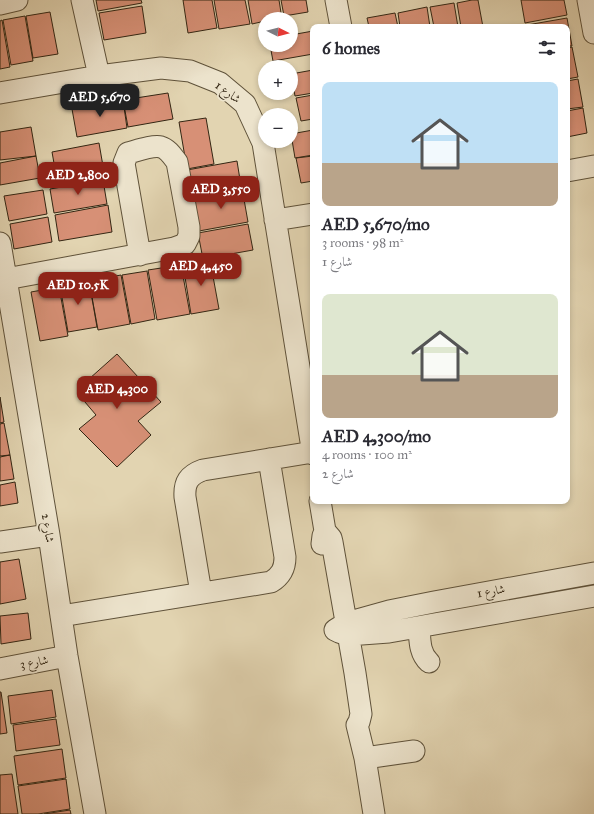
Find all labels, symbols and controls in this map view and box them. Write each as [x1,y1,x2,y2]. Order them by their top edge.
north arrow [258,12,298,52]
map controls [258,12,298,148]
icon: filters [536,37,558,59]
text: 6 homes [322,38,380,59]
button: + [258,60,298,100]
street label: شارع 1 [210,78,244,109]
pin: AED 5,670 [54,84,146,118]
text: AED 5,670 [69,89,131,105]
button: − [258,108,298,148]
icon: home [404,108,476,180]
pin: AED 2,800 [32,162,124,196]
text: AED 2,800 [46,167,110,183]
pin: AED 3,550 [175,176,267,210]
text: AED 3,550 [191,181,251,197]
text: AED 5,670/mo [322,214,430,235]
text: 3 rooms · 98 m² [322,235,404,251]
pin: AED 4,450 [155,253,247,287]
text: شارع 1 [322,254,353,270]
text: AED 4,450 [169,258,233,274]
pin: AED 10.5K [32,272,124,306]
text: AED 10.5K [47,277,109,293]
icon: home [404,320,476,392]
pin: AED 4,300 [71,376,163,410]
text: AED 4,300 [86,381,148,397]
text: AED 4,300/mo [322,426,431,447]
text: 4 rooms · 100 m² [322,447,412,463]
text: شارع 2 [322,466,354,482]
street label: شارع 2 [35,512,57,544]
street label: شارع 1 [476,582,507,604]
street label: شارع 3 [19,653,50,675]

